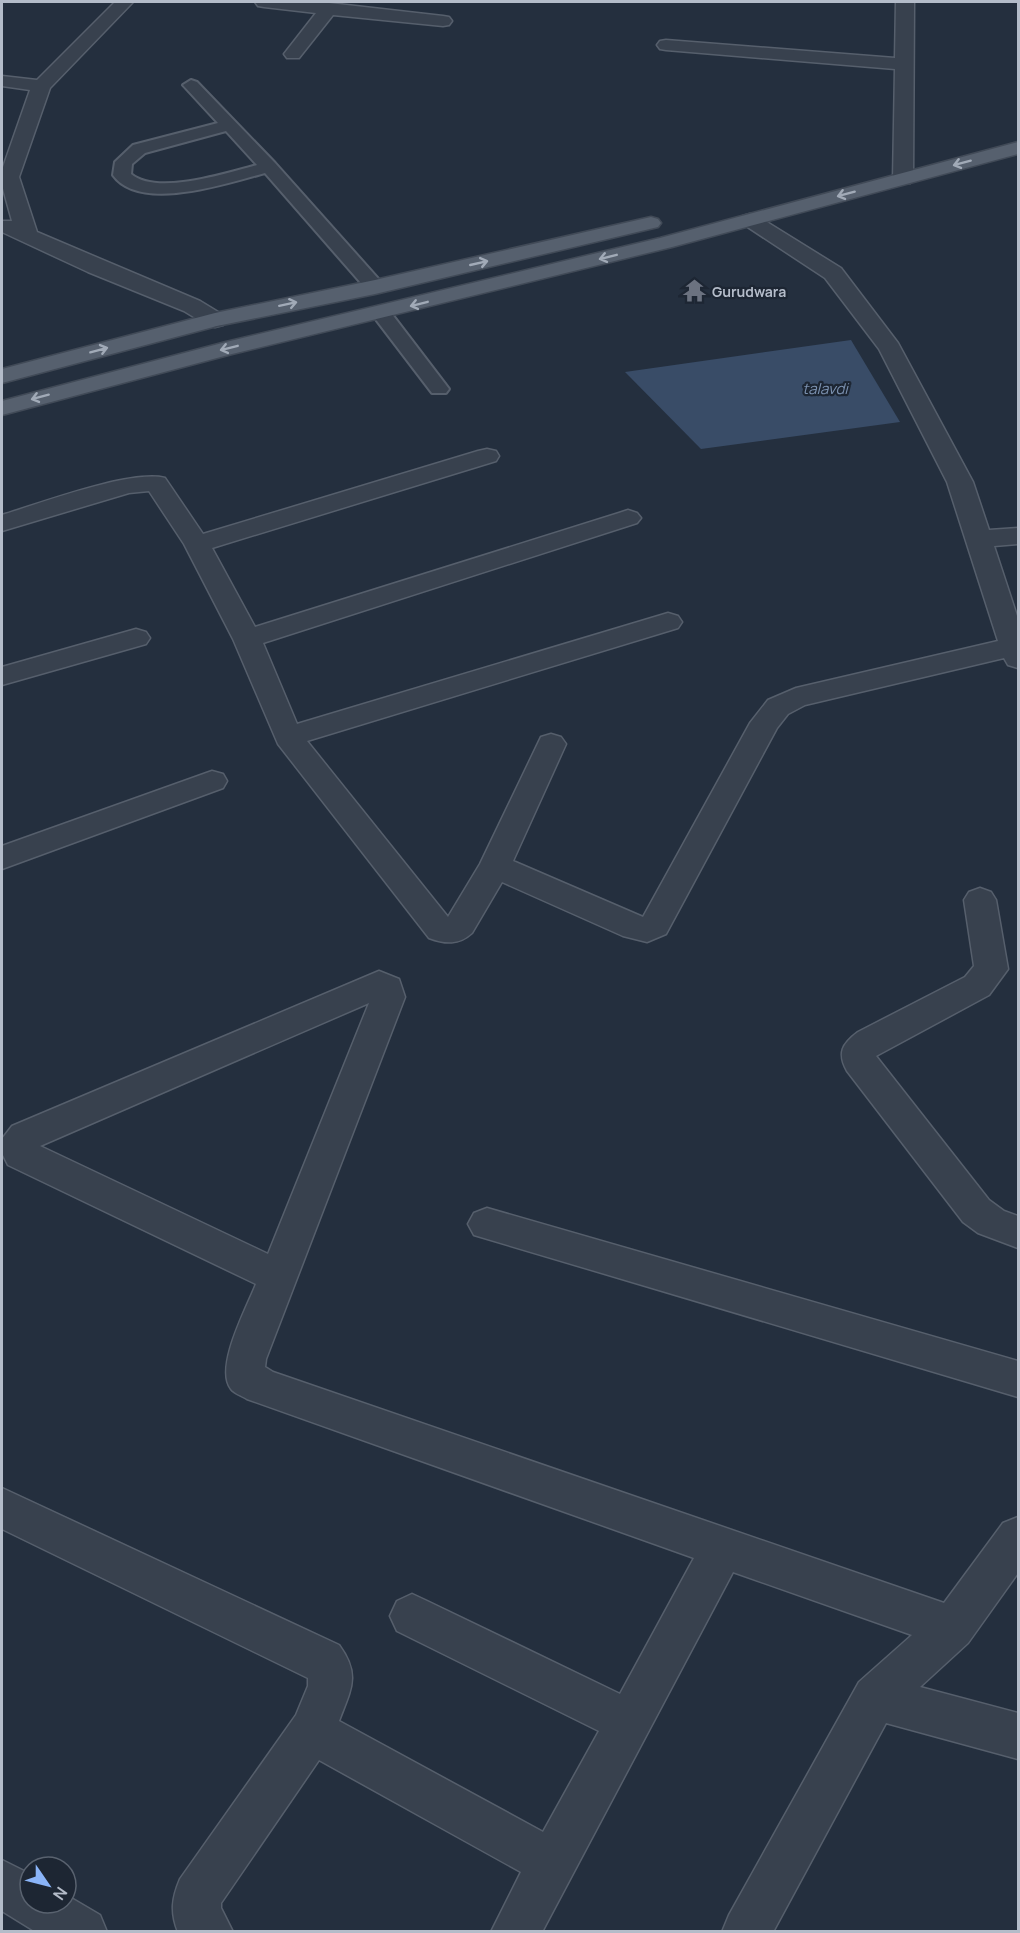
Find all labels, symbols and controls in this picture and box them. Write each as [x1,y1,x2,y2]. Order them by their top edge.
one-way arrow [953,158,972,170]
one-way arrow [837,189,856,200]
one-way arrow [599,251,618,263]
one-way arrow [469,256,488,268]
temple icon: Gurudwara [681,278,707,304]
place label: Gurudwara [712,282,786,301]
one-way arrow [279,298,298,310]
one-way arrow [410,298,429,310]
one-way arrow [220,343,239,355]
one-way arrow [89,344,108,356]
water label: talavdi [802,378,850,399]
one-way arrow [31,392,50,404]
north arrow [18,1855,78,1915]
text: N [48,1883,73,1905]

